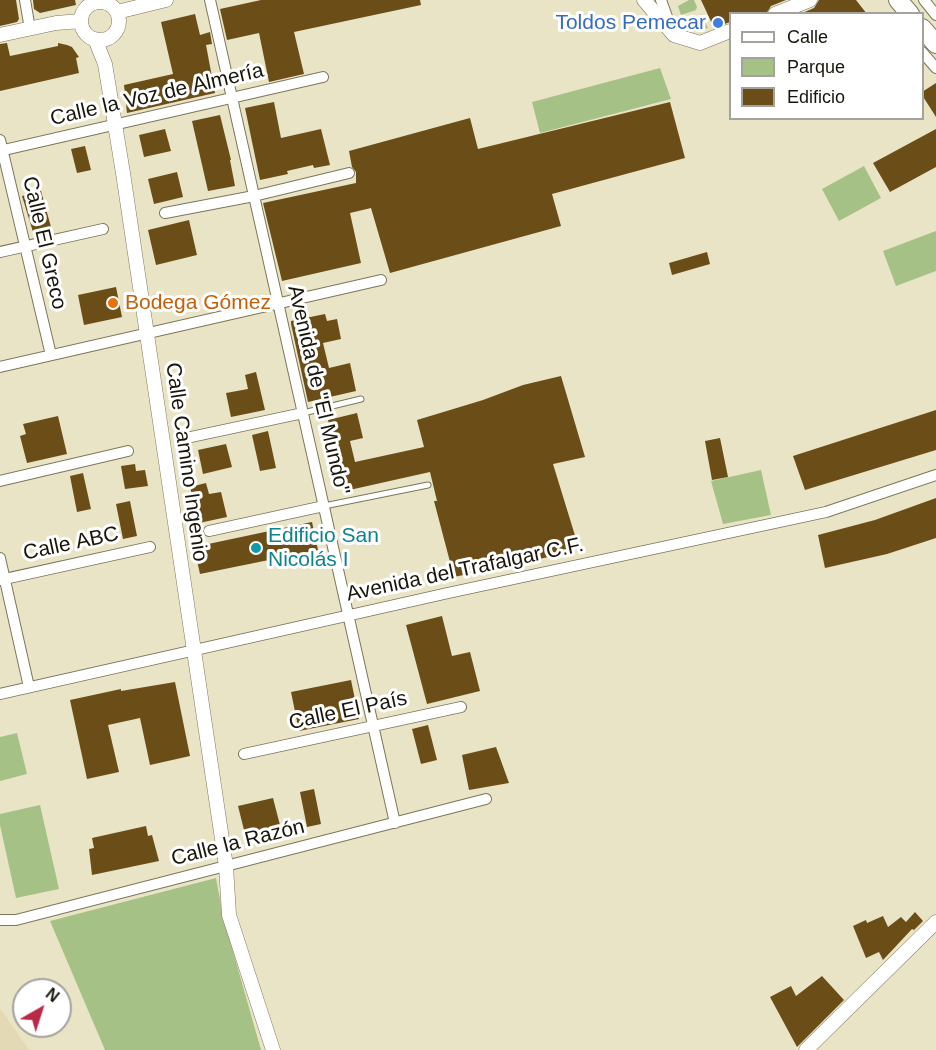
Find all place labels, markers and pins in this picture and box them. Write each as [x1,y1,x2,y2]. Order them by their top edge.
place label: Toldos Pemecar [555,10,706,36]
marker: Toldos Pemecar [711,16,725,30]
place label: Bodega Gómez [125,290,271,316]
marker: Bodega Gómez [106,296,120,310]
place label: Edificio San Nicolás I [268,523,379,573]
marker: Edificio San Nicolás I [249,541,263,555]

